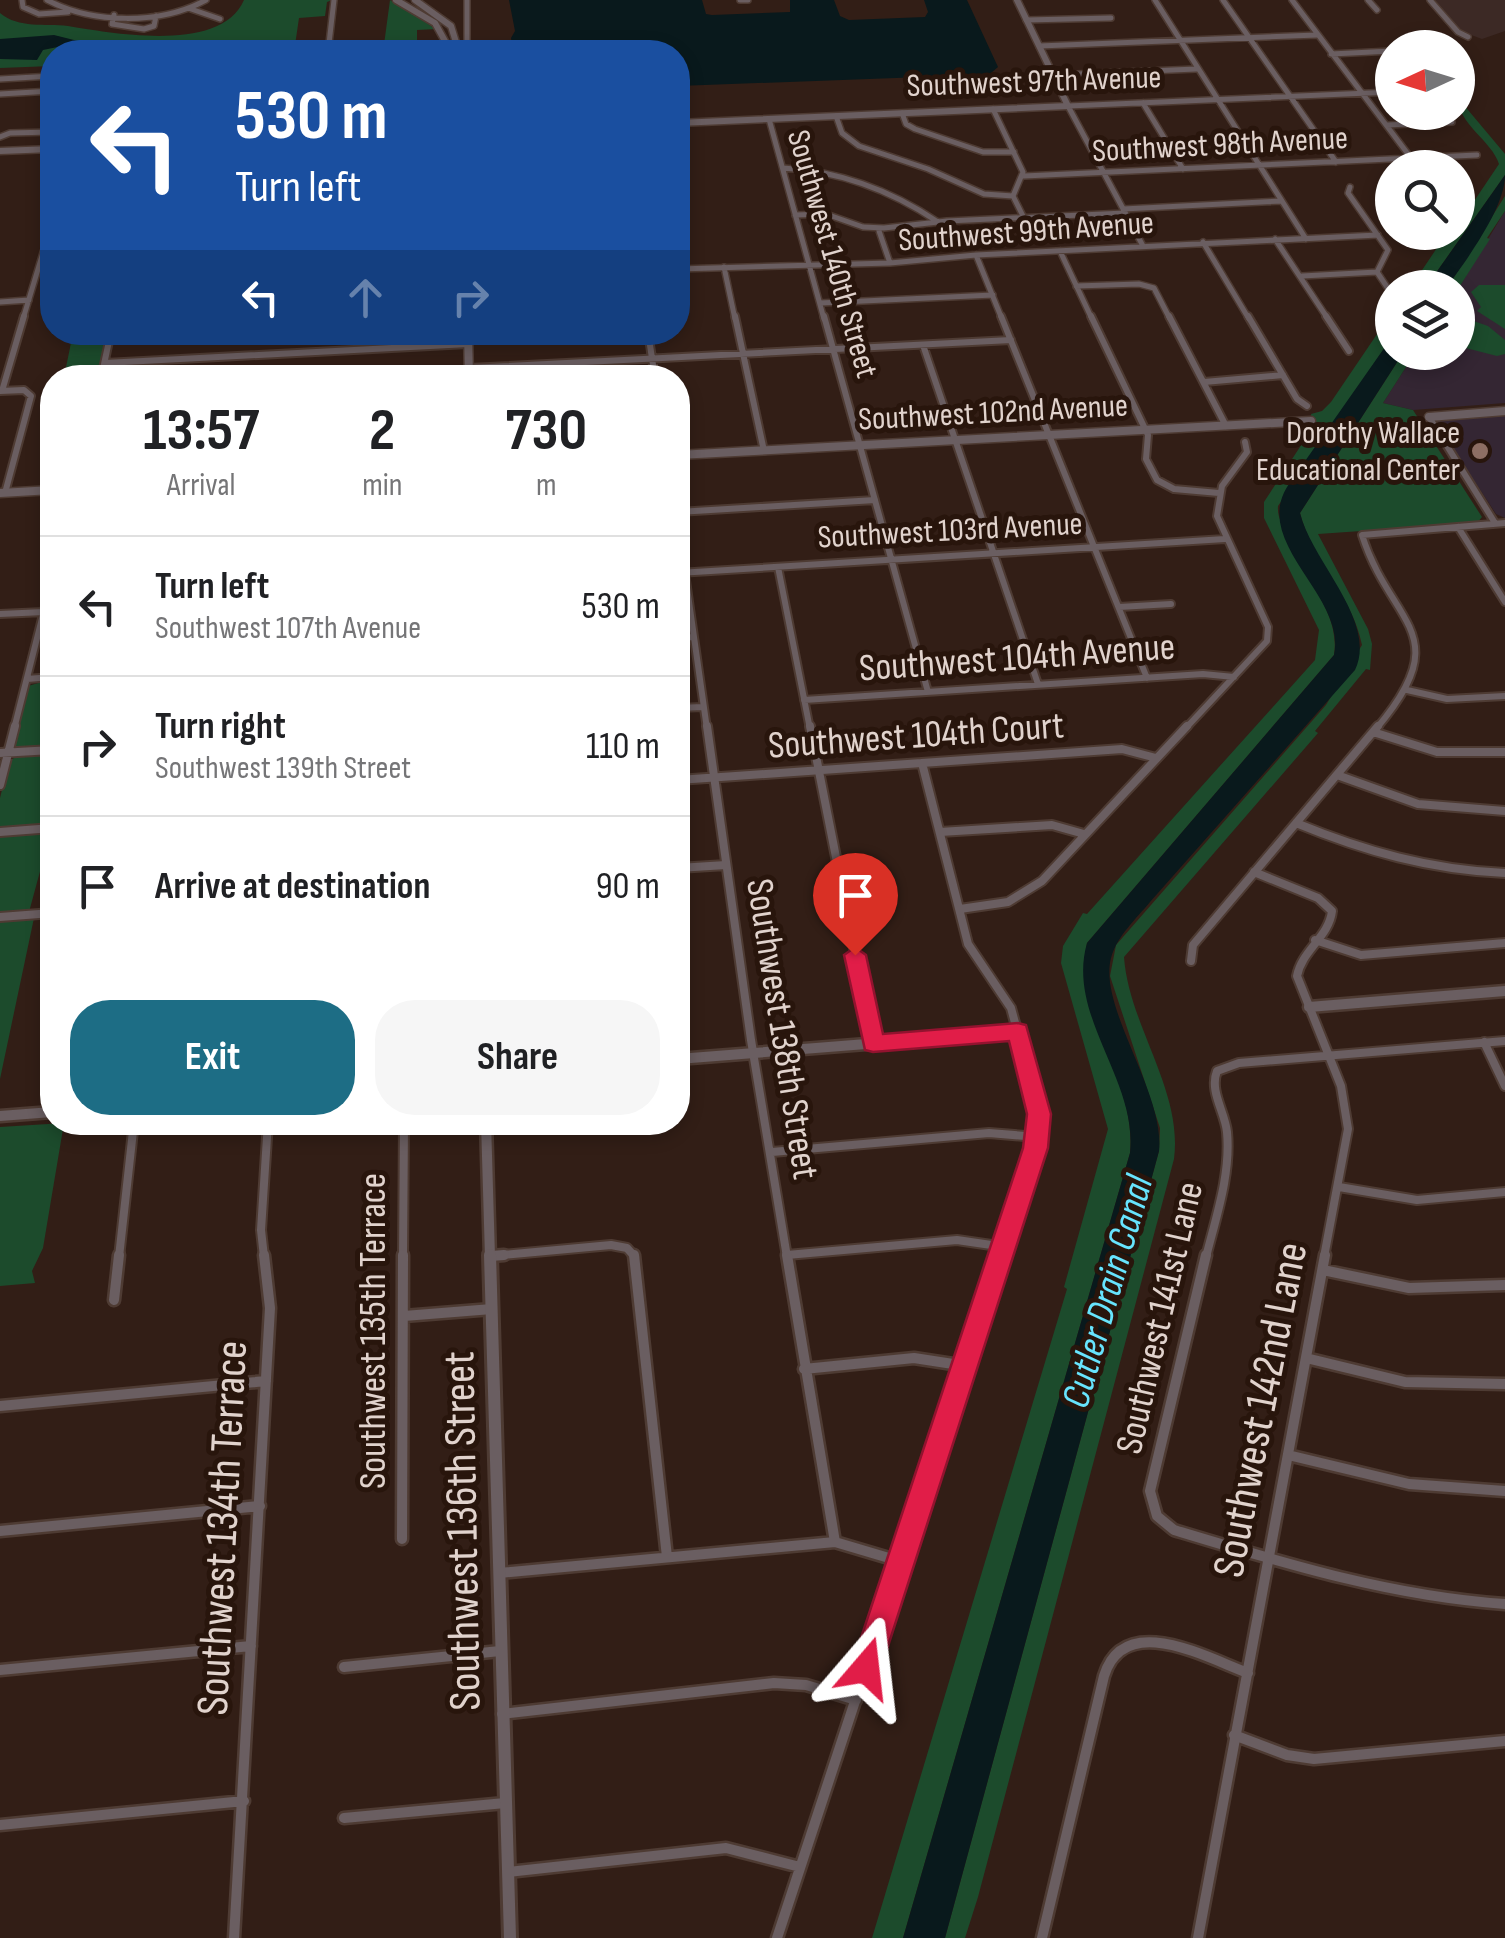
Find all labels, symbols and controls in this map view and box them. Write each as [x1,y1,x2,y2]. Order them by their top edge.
north arrow [1375,30,1475,130]
map controls [1375,30,1475,370]
street label: Southwest 97th Avenue [906,58,1162,106]
text: 530 m [235,75,388,159]
icon: left [70,80,200,210]
street label: Southwest 98th Avenue [1091,119,1349,171]
street label: Southwest 140th Street [778,126,886,382]
button: search [1375,150,1475,250]
text: Turn left [235,160,361,215]
street label: Southwest 99th Avenue [897,204,1155,260]
icon: left [233,270,288,325]
icon: ahead [338,270,393,325]
icon: right [443,270,498,325]
button: layers [1375,270,1475,370]
street label: Southwest 102nd Avenue [857,386,1129,440]
text: 13:57 [143,395,259,467]
text: 2 [369,395,395,467]
text: 730 [505,395,587,467]
place label: Dorothy Wallace Educational Center [1256,414,1460,490]
marker: Dorothy Wallace Educational Center [1469,440,1491,462]
text: Arrival [167,466,235,505]
text: min [362,466,402,505]
text: m [536,466,556,505]
street label: Southwest 103rd Avenue [817,505,1083,557]
text: Turn left [155,564,269,609]
icon: left [70,579,125,634]
text: 530 m [581,584,660,629]
text: Southwest 107th Avenue [155,609,421,648]
street label: Southwest 104th Avenue [858,625,1176,691]
street label: Southwest 104th Court [767,703,1065,769]
text: Turn right [155,704,286,749]
icon: right [70,719,125,774]
text: 110 m [586,724,660,769]
text: Southwest 139th Street [155,749,411,788]
pin [813,853,898,956]
icon: arrive [70,859,125,914]
text: Arrive at destination [155,864,430,909]
text: 90 m [596,864,660,909]
icon: arrive [828,868,883,923]
street label: Southwest 138th Street [736,876,828,1182]
button: Exit [70,1000,355,1115]
button: Share [375,1000,660,1115]
water label: Cutler Drain Canal [1052,1169,1165,1414]
street label: Southwest 135th Terrace [351,1173,396,1489]
street label: Southwest 141st Lane [1107,1178,1213,1458]
street label: Southwest 142nd Lane [1202,1238,1320,1582]
street label: Southwest 134th Terrace [186,1339,260,1717]
street label: Southwest 136th Street [432,1351,494,1711]
position arrow [814,1616,918,1720]

